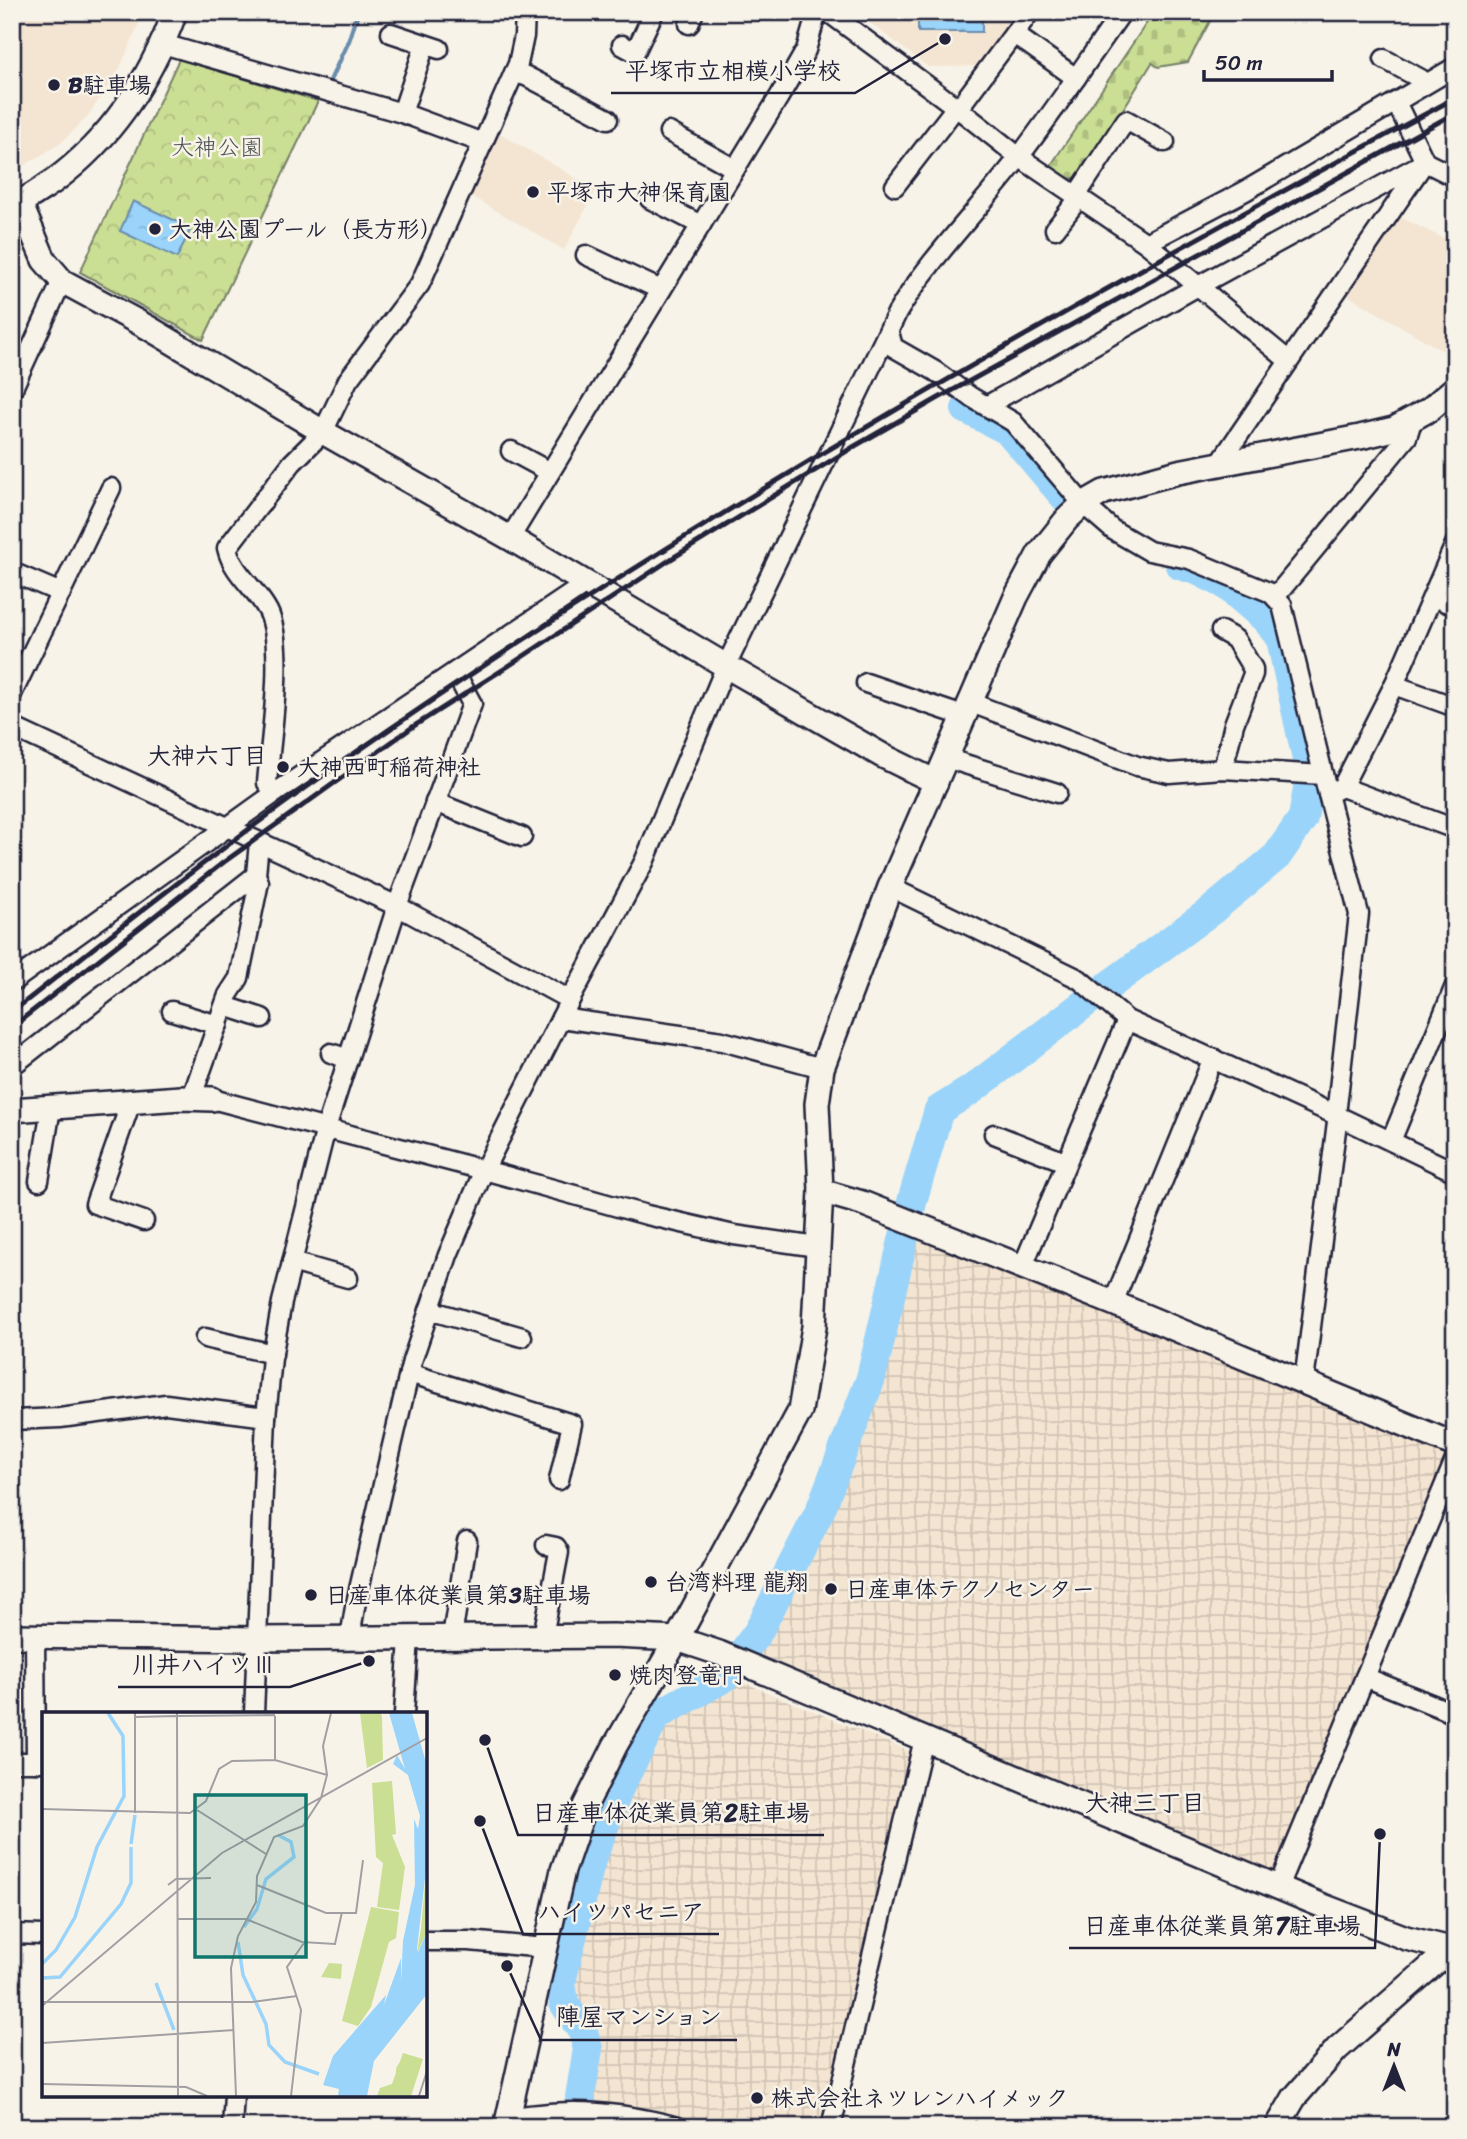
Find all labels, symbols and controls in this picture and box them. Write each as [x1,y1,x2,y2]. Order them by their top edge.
scale bar [1204,38,1332,82]
text: 50 m [1215,44,1263,82]
callout: 平塚市立相模小学校 [611,48,855,93]
text: 平塚市立相模小学校 [625,50,841,92]
place label: B駐車場 [68,65,152,106]
marker: B駐車場 [46,77,62,93]
park label: 大神公園 [171,127,263,168]
place label: 平塚市大神保育園 [547,172,731,213]
marker: 平塚市大神保育園 [525,184,541,200]
place label: 大神公園プール（長方形） [169,209,443,250]
marker: 大神公園プール（長方形） [147,221,163,237]
district label: 大神六丁目 [147,735,267,777]
place label: 大神西町稲荷神社 [297,747,481,788]
marker: 大神西町稲荷神社 [275,759,291,775]
place label: 台湾料理 龍翔 [665,1562,809,1603]
place label: 日産車体テクノセンター [845,1569,1095,1610]
marker: 台湾料理 龍翔 [643,1574,659,1590]
place label: 日産車体従業員第3駐車場 [325,1575,591,1616]
marker: 日産車体テクノセンター [823,1581,839,1597]
marker: 日産車体従業員第3駐車場 [303,1587,319,1603]
callout: 川井ハイツⅢ [118,1642,290,1687]
text: 川井ハイツⅢ [132,1644,276,1686]
place label: 焼肉登竜門 [629,1655,744,1696]
marker: 焼肉登竜門 [607,1667,623,1683]
inset map [42,1712,427,2097]
district label: 大神三丁目 [1085,1782,1205,1824]
callout: 日産車体従業員第2駐車場 [518,1790,824,1835]
text: 日産車体従業員第2駐車場 [532,1792,810,1834]
callout: ハイツパセニア [523,1889,719,1934]
text: ハイツパセニア [537,1891,705,1933]
callout: 日産車体従業員第7駐車場 [1069,1903,1375,1948]
text: 日産車体従業員第7駐車場 [1083,1905,1361,1947]
callout: 陣屋マンション [541,1995,737,2040]
text: 陣屋マンション [556,1996,722,2038]
north arrow [1358,2030,1428,2100]
text: N [1386,2033,1401,2066]
place label: 株式会社ネツレンハイメック [771,2078,1069,2119]
marker: 株式会社ネツレンハイメック [749,2090,765,2106]

